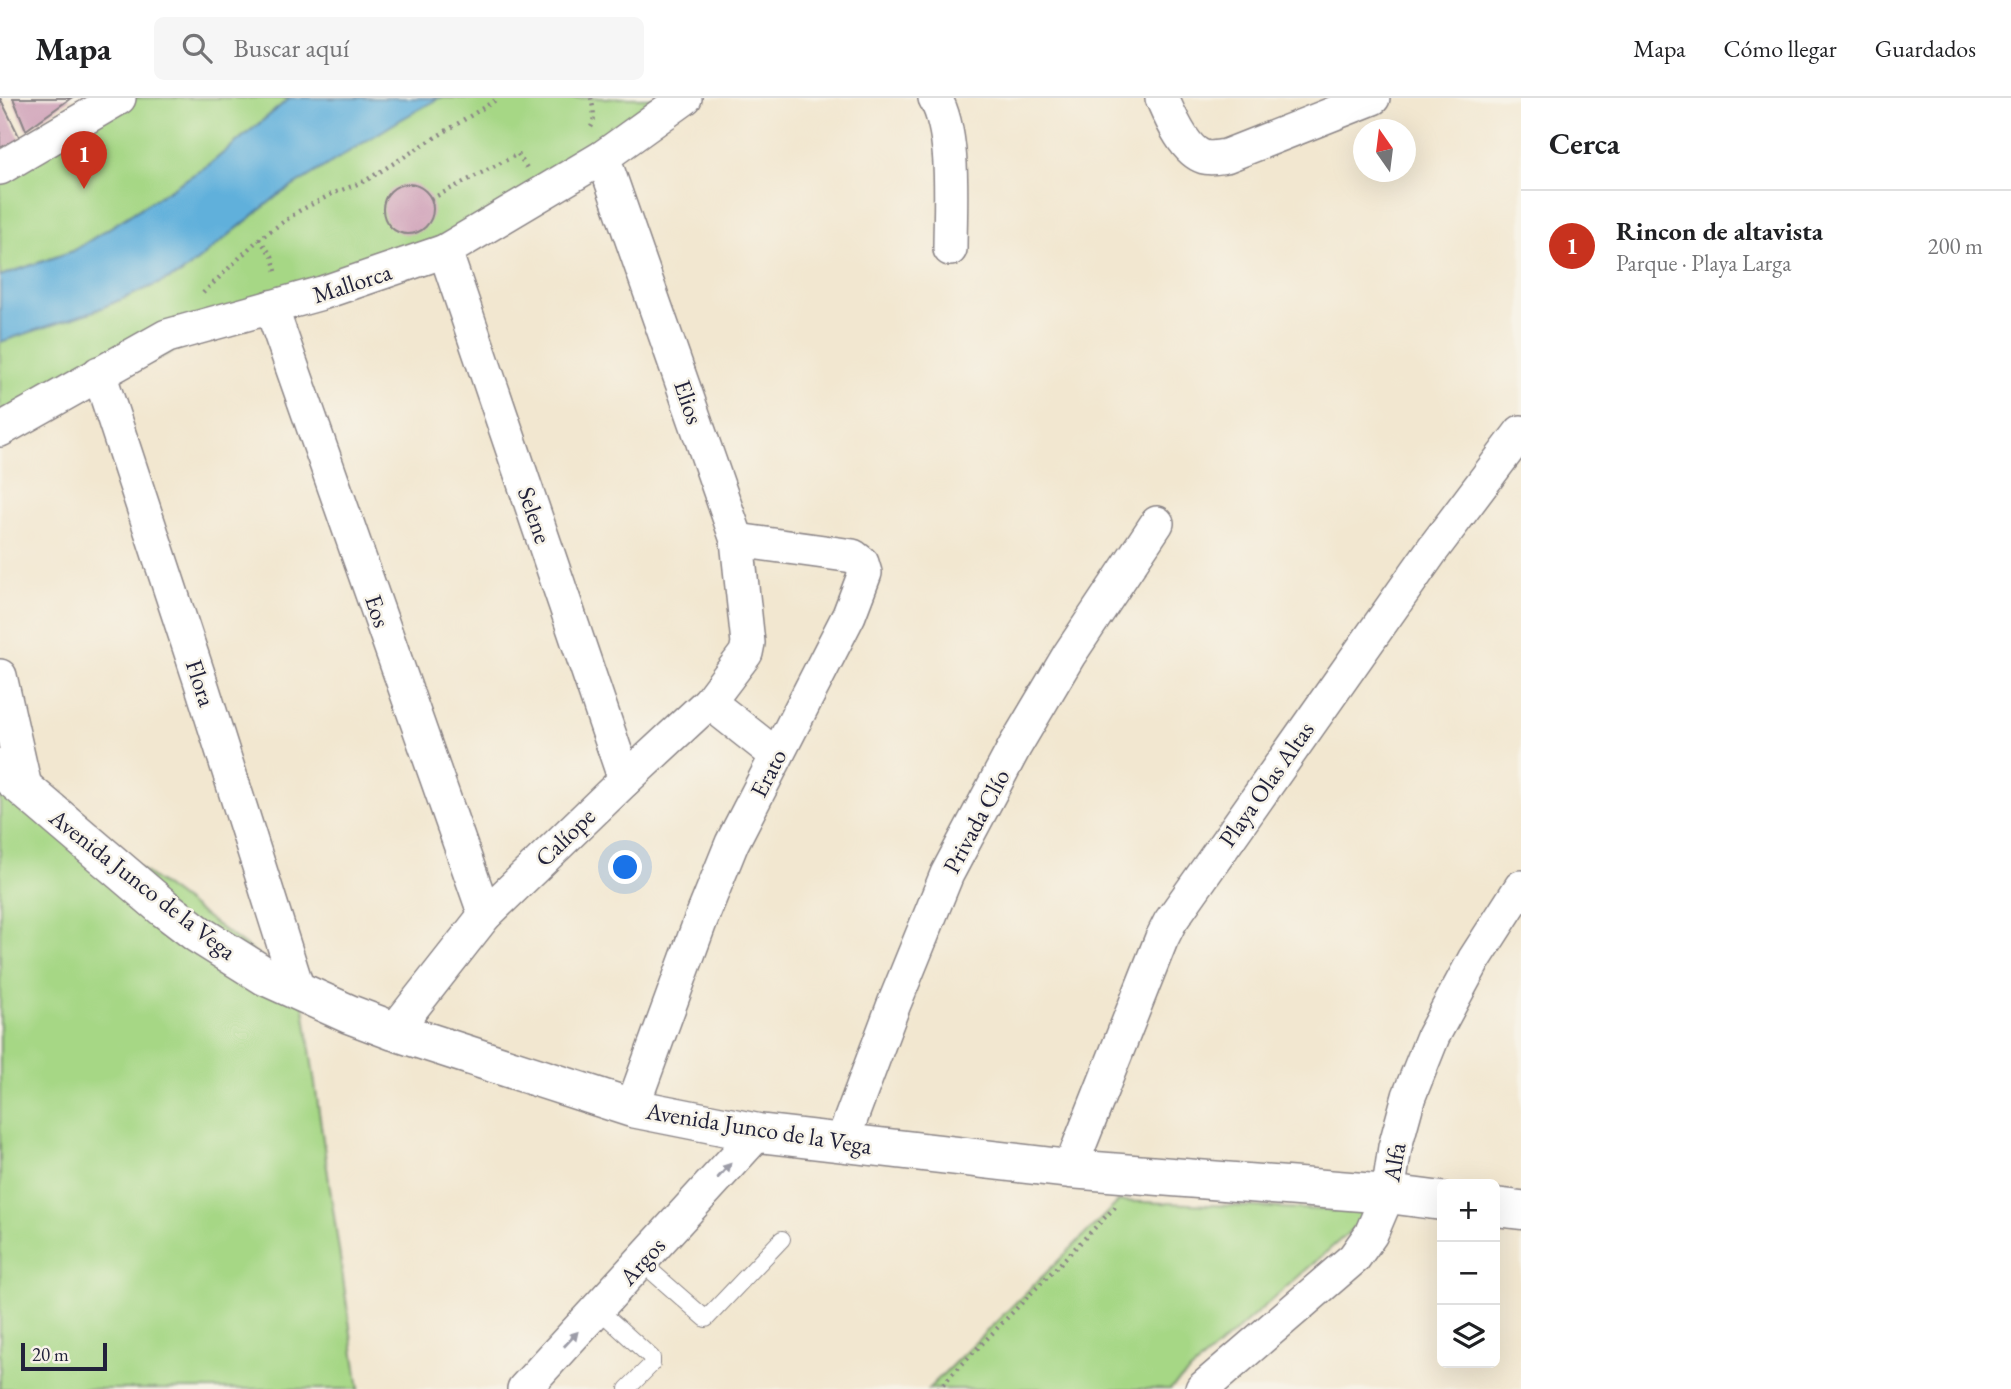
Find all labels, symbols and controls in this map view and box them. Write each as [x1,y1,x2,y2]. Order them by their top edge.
search box [154,17,644,80]
text: Mapa [35,27,112,70]
icon: search [178,29,216,67]
text: Buscar aquí [234,31,349,65]
text: Mapa [1633,33,1686,64]
text: Cómo llegar [1724,33,1837,64]
text: Guardados [1875,33,1976,64]
north arrow [1353,119,1416,182]
text: Cerca [1549,124,1620,163]
pin: 1 [61,131,107,189]
text: Rincon de altavista [1616,214,1823,248]
text: 1 [1566,231,1578,261]
text: 200 m [1927,231,1983,261]
text: Parque · Playa Larga [1616,248,1791,278]
street label: Mallorca [309,256,396,310]
street label: Elios [667,376,711,428]
street label: Selene [511,483,559,547]
street label: Eos [358,591,398,631]
street label: Flora [179,656,223,711]
street label: Playa Olas Altas [1211,715,1321,853]
street label: Erato [743,743,793,803]
street label: Privada Clío [936,763,1016,879]
street label: Avenida Junco de la Vega [43,801,243,967]
street label: Calíope [528,801,602,873]
your location [608,850,642,884]
street label: Avenida Junco de la Vega [643,1095,875,1161]
street label: Alfa [1375,1140,1413,1185]
one-way arrow [716,1162,731,1179]
map controls [1437,1179,1500,1368]
button: + [1437,1179,1500,1242]
street label: Argos [612,1230,672,1292]
button: − [1437,1242,1500,1305]
button: layers [1437,1305,1500,1368]
one-way arrow [562,1331,578,1348]
scale bar [21,1340,107,1372]
text: 20 m [32,1342,69,1367]

